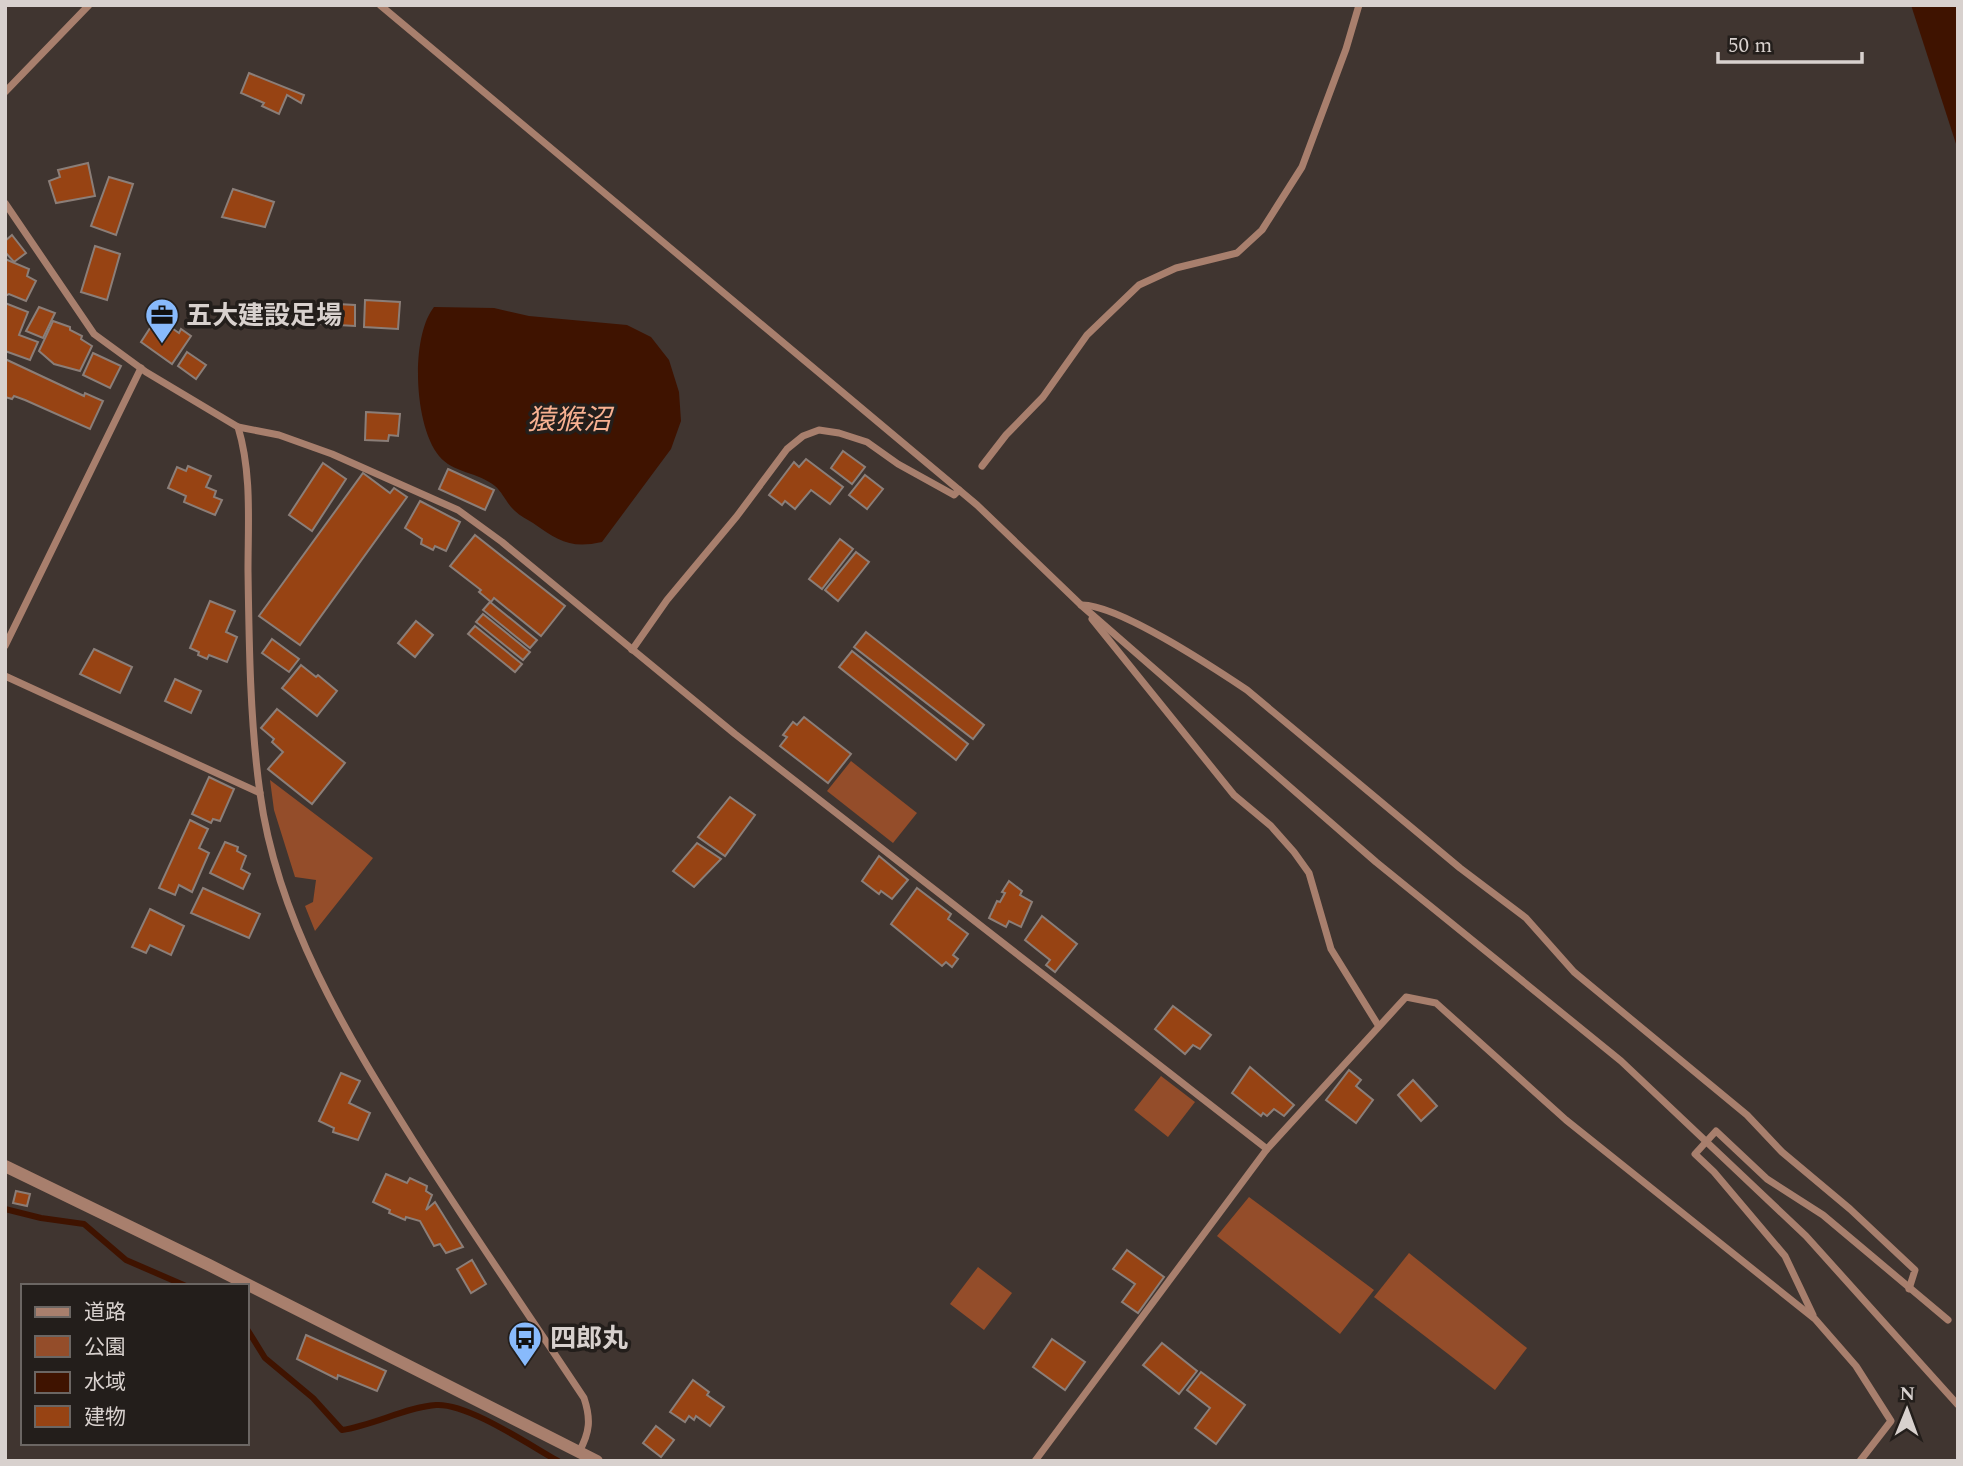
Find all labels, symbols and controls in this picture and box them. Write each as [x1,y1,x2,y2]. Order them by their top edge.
scale bar [1718,21,1862,65]
text: 50 m [1728,30,1772,62]
office icon: 五大建設足場 [143,296,181,345]
place label: 五大建設足場 [186,296,342,336]
water label: 猿猴沼 [527,399,615,442]
legend [21,1284,248,1445]
text: 道路 [84,1297,126,1329]
bus stop icon: 四郎丸 [506,1319,544,1368]
place label: 四郎丸 [550,1319,628,1359]
text: 公園 [84,1332,126,1364]
text: 水域 [84,1367,126,1399]
north arrow [1872,1375,1942,1445]
text: N [1899,1380,1915,1409]
text: 建物 [84,1402,126,1434]

